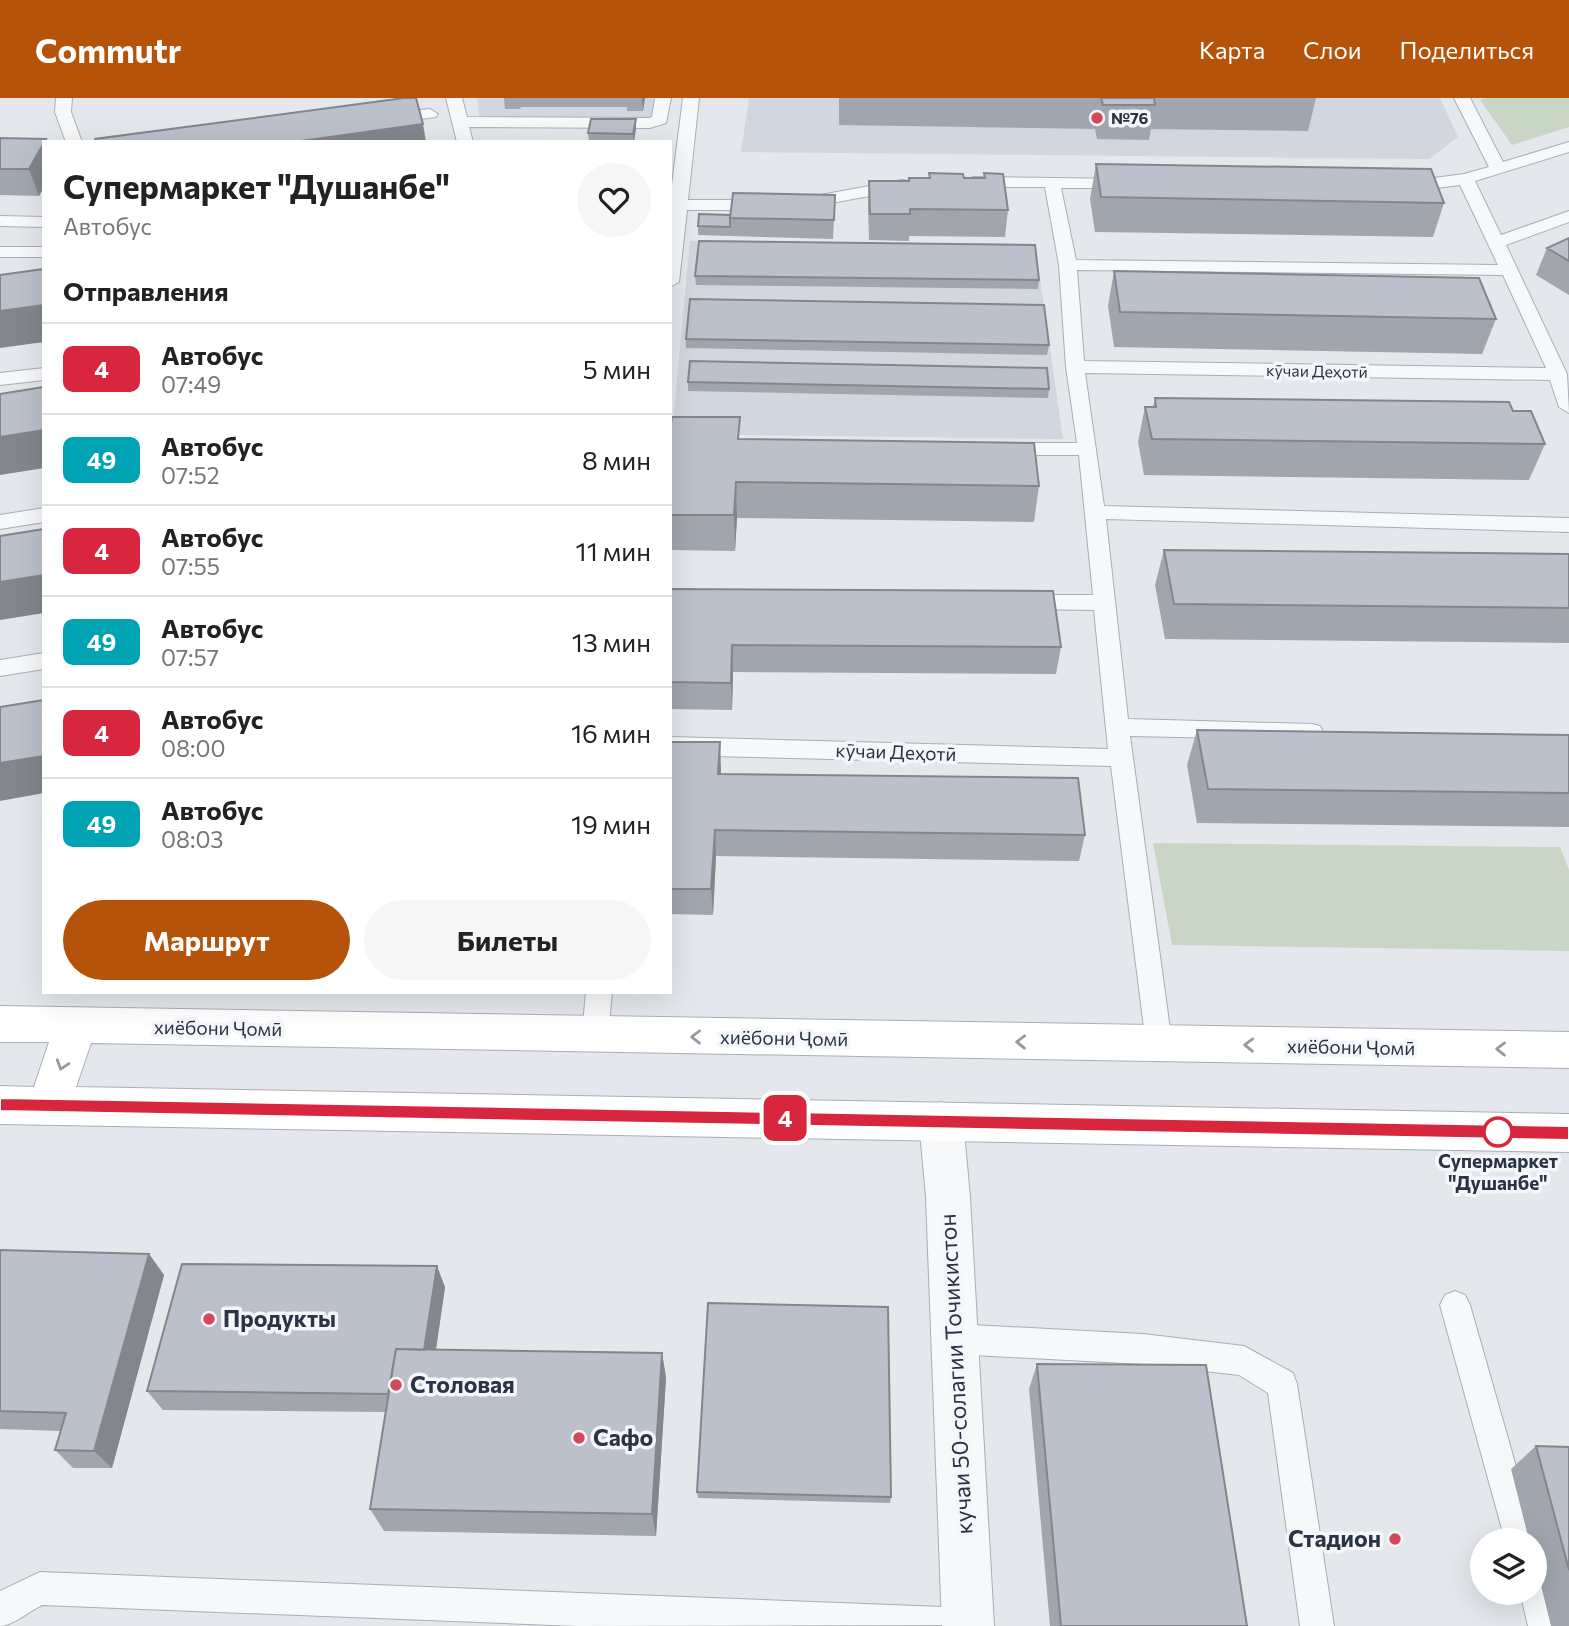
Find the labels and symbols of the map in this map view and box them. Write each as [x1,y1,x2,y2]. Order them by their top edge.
place label: №76 [1111,108,1149,127]
marker: №76 [1089,110,1105,126]
street label: кӯчаи Деҳотӣ [1266,360,1368,381]
street label: кӯчаи Деҳотӣ [835,738,957,765]
street label: хиёбони Ҷомӣ [154,1015,282,1040]
street label: хиёбони Ҷомӣ [720,1025,848,1050]
one-way arrow [690,1029,701,1045]
one-way arrow [1016,1034,1026,1050]
street label: хиёбони Ҷомӣ [1287,1034,1415,1059]
one-way arrow [1243,1037,1254,1053]
one-way arrow [1495,1042,1506,1057]
one-way arrow [56,1059,71,1071]
line badge: 4 [762,1095,808,1141]
marker: Супермаркет "Душанбе" [1483,1117,1513,1147]
place label: Супермаркет "Душанбе" [1438,1149,1558,1194]
street label: кучаи 50-солагии Точикистон [933,1213,977,1535]
place label: Продукты [223,1304,336,1332]
marker: Продукты [201,1311,217,1327]
place label: Столовая [410,1370,515,1398]
marker: Столовая [388,1377,404,1393]
place label: Сафо [593,1423,653,1451]
marker: Сафо [571,1430,587,1446]
place label: Стадион [1288,1524,1381,1552]
marker: Стадион [1387,1531,1403,1547]

